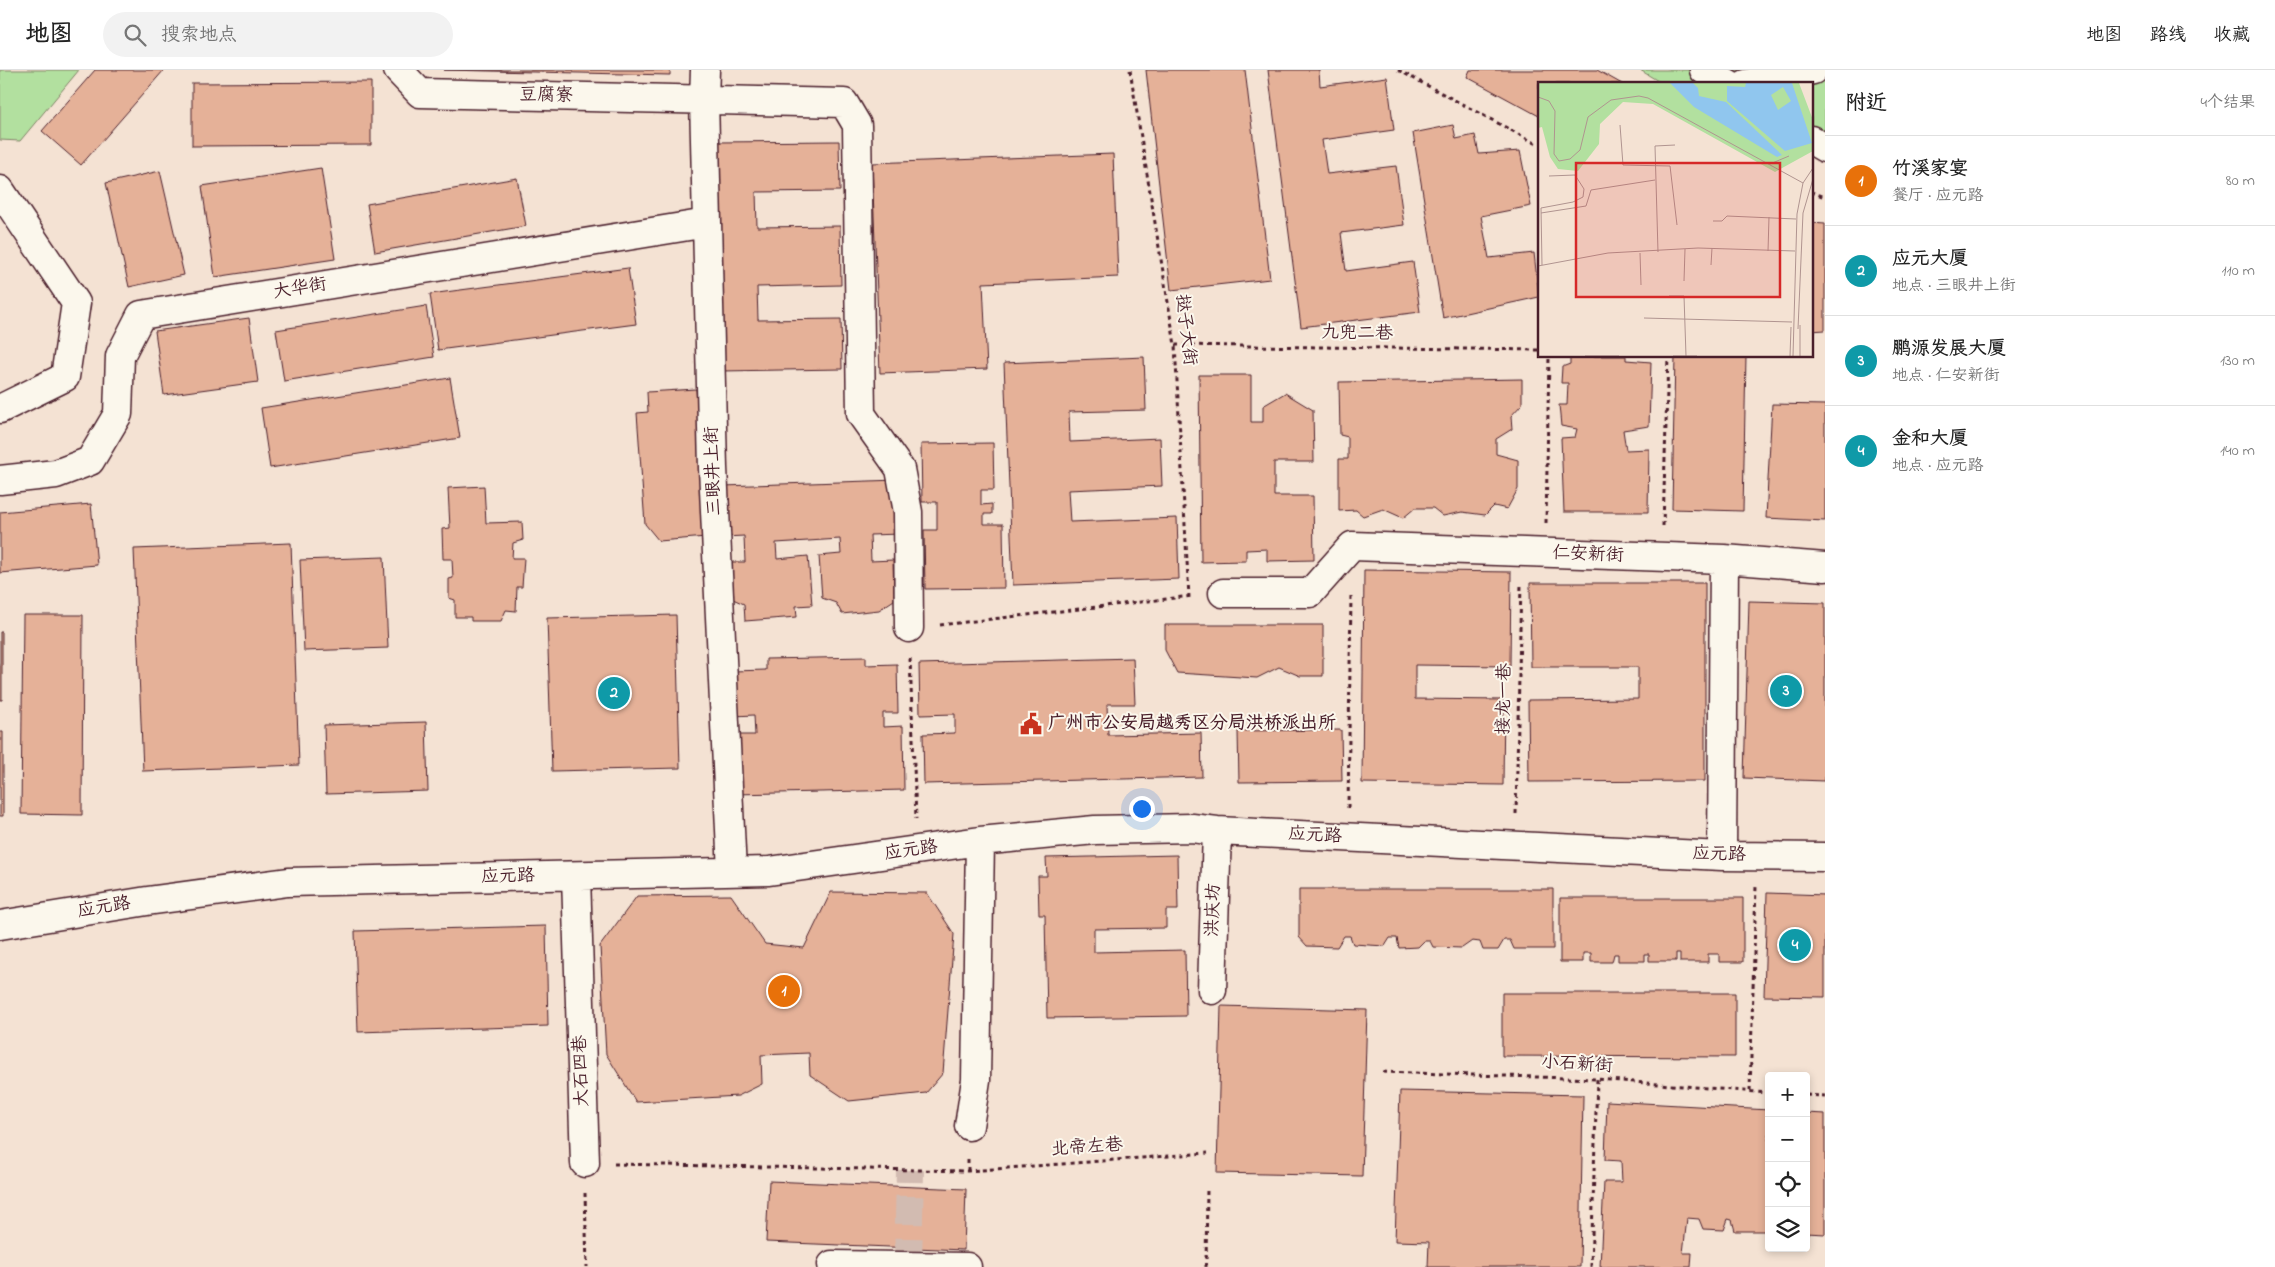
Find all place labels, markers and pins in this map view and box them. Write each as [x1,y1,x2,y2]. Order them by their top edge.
pin: 3 [1770,672,1802,710]
pin: 2 [598,674,630,712]
public building icon: 广州市公安局越秀区分局洪桥派出所 [1018,711,1044,737]
place label: 广州市公安局越秀区分局洪桥派出所 [1048,711,1336,737]
pin: 4 [1779,926,1811,964]
pin: 1 [768,972,800,1010]

